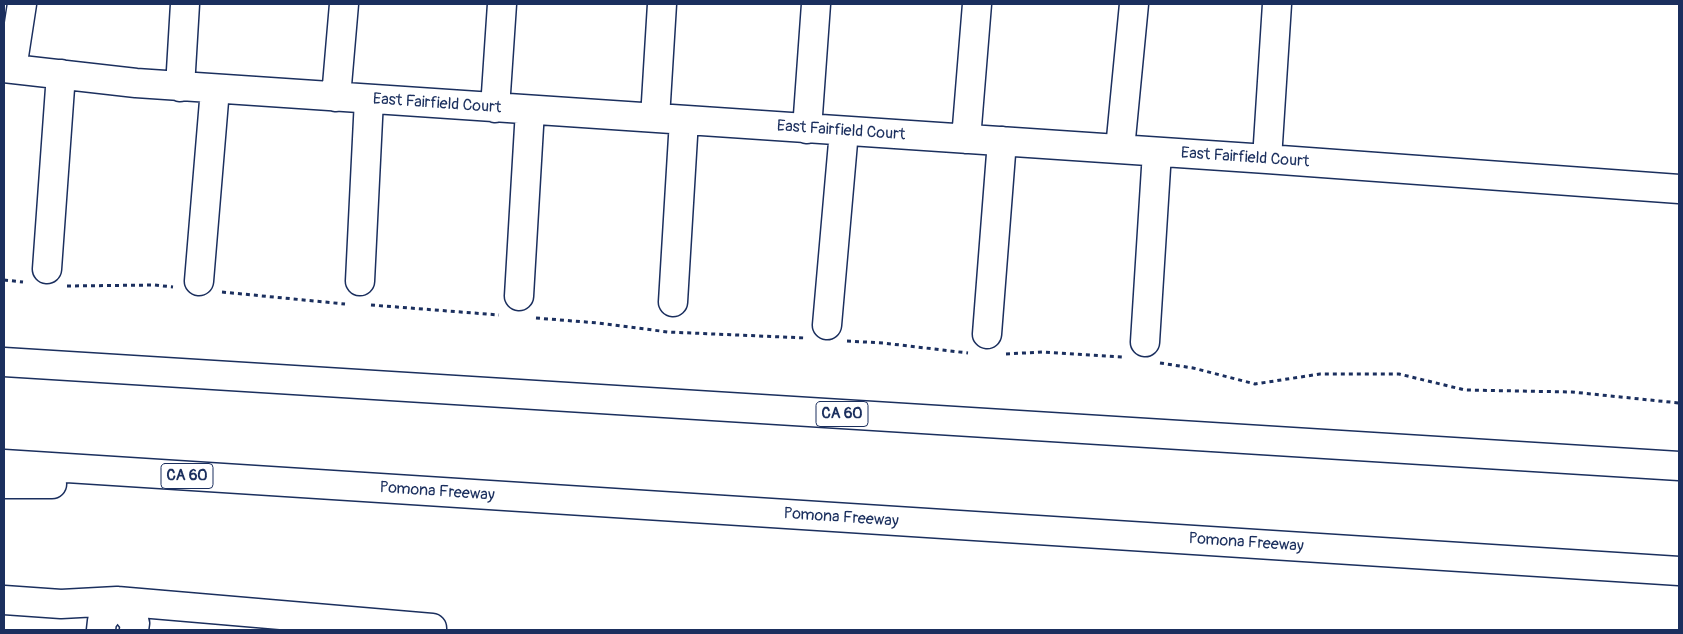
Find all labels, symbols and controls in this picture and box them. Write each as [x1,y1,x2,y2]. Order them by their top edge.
street label: East Fairfield Court [372,90,502,118]
street label: East Fairfield Court [776,117,906,145]
street label: East Fairfield Court [1180,144,1310,172]
road number: CA 60 [816,402,868,426]
road number: CA 60 [161,464,213,488]
street label: Pomona Freeway [379,478,495,506]
street label: Pomona Freeway [783,504,899,532]
street label: Pomona Freeway [1188,529,1304,557]

